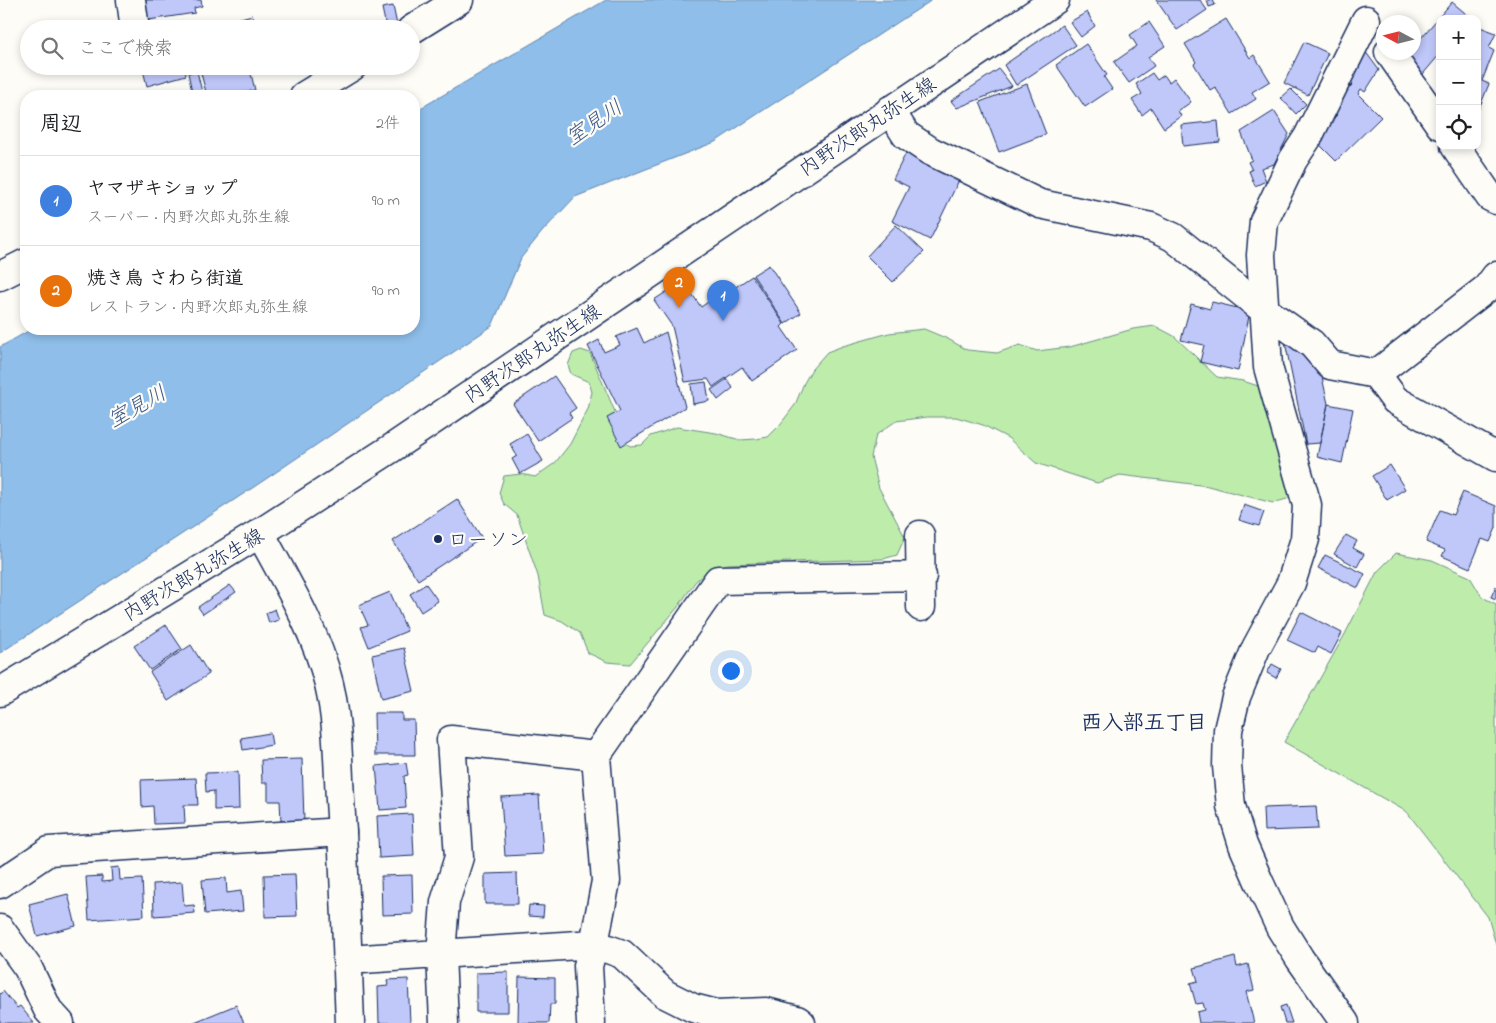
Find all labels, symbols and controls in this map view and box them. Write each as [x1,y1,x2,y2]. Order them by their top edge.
north arrow [1376,15,1421,60]
map controls [1436,15,1481,150]
button: + [1436,15,1481,60]
search box [20,20,420,75]
icon: search [38,34,66,62]
text: ここで検索 [78,36,173,63]
button: − [1436,60,1481,105]
street label: 内野次郎丸弥生線 [794,71,943,185]
water label: 室見川 [561,94,630,154]
button: locate [1436,105,1481,150]
text: 周辺 [40,110,82,140]
text: 2件 [376,112,400,136]
text: ヤマザキショップ [87,176,237,203]
text: 1 [53,189,59,213]
text: 90 m [372,189,400,213]
text: スーパー · 内野次郎丸弥生線 [87,206,290,230]
text: 焼き鳥 さわら街道 [87,266,244,293]
pin: 2 [663,267,695,308]
text: 2 [52,279,60,303]
text: 90 m [372,279,400,303]
pin: 1 [707,280,739,321]
text: レストラン · 内野次郎丸弥生線 [87,296,308,320]
street label: 内野次郎丸弥生線 [459,298,608,412]
water label: 室見川 [103,379,173,436]
street label: 内野次郎丸弥生線 [118,523,270,630]
place label: ローソン [448,527,528,556]
marker: ローソン [432,533,444,545]
your location [718,658,744,684]
district label: 西入部五丁目 [1081,709,1207,739]

